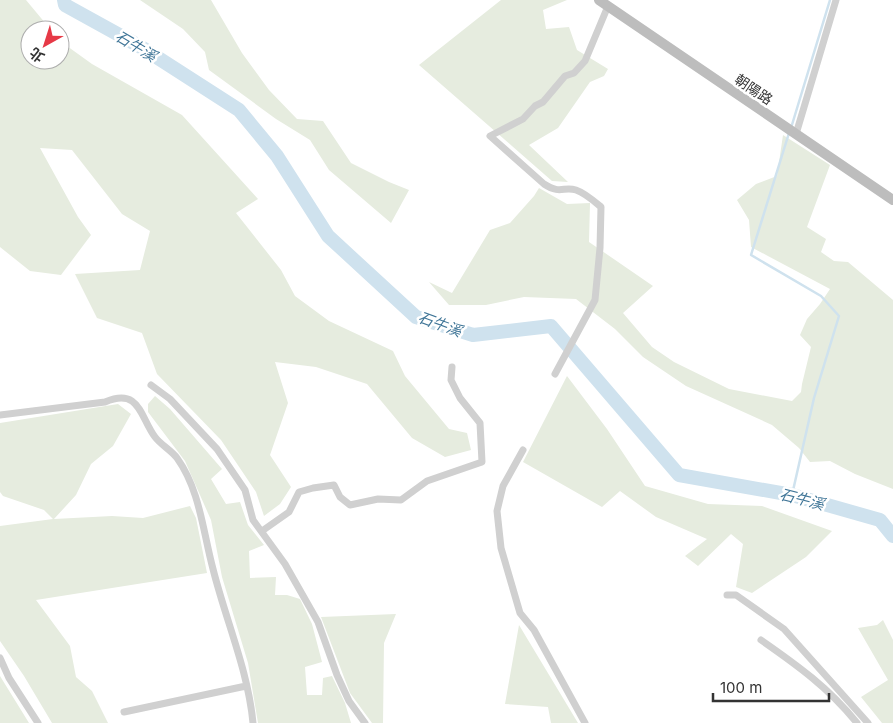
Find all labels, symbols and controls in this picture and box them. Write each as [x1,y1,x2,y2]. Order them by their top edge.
north arrow [20,20,70,70]
water label: 石牛溪 [112,26,162,67]
text: 北 [26,44,47,67]
street label: 朝陽路 [732,70,776,108]
water label: 石牛溪 [416,307,466,341]
water label: 石牛溪 [778,484,828,514]
scale bar [713,670,829,702]
text: 100 m [720,678,762,697]

